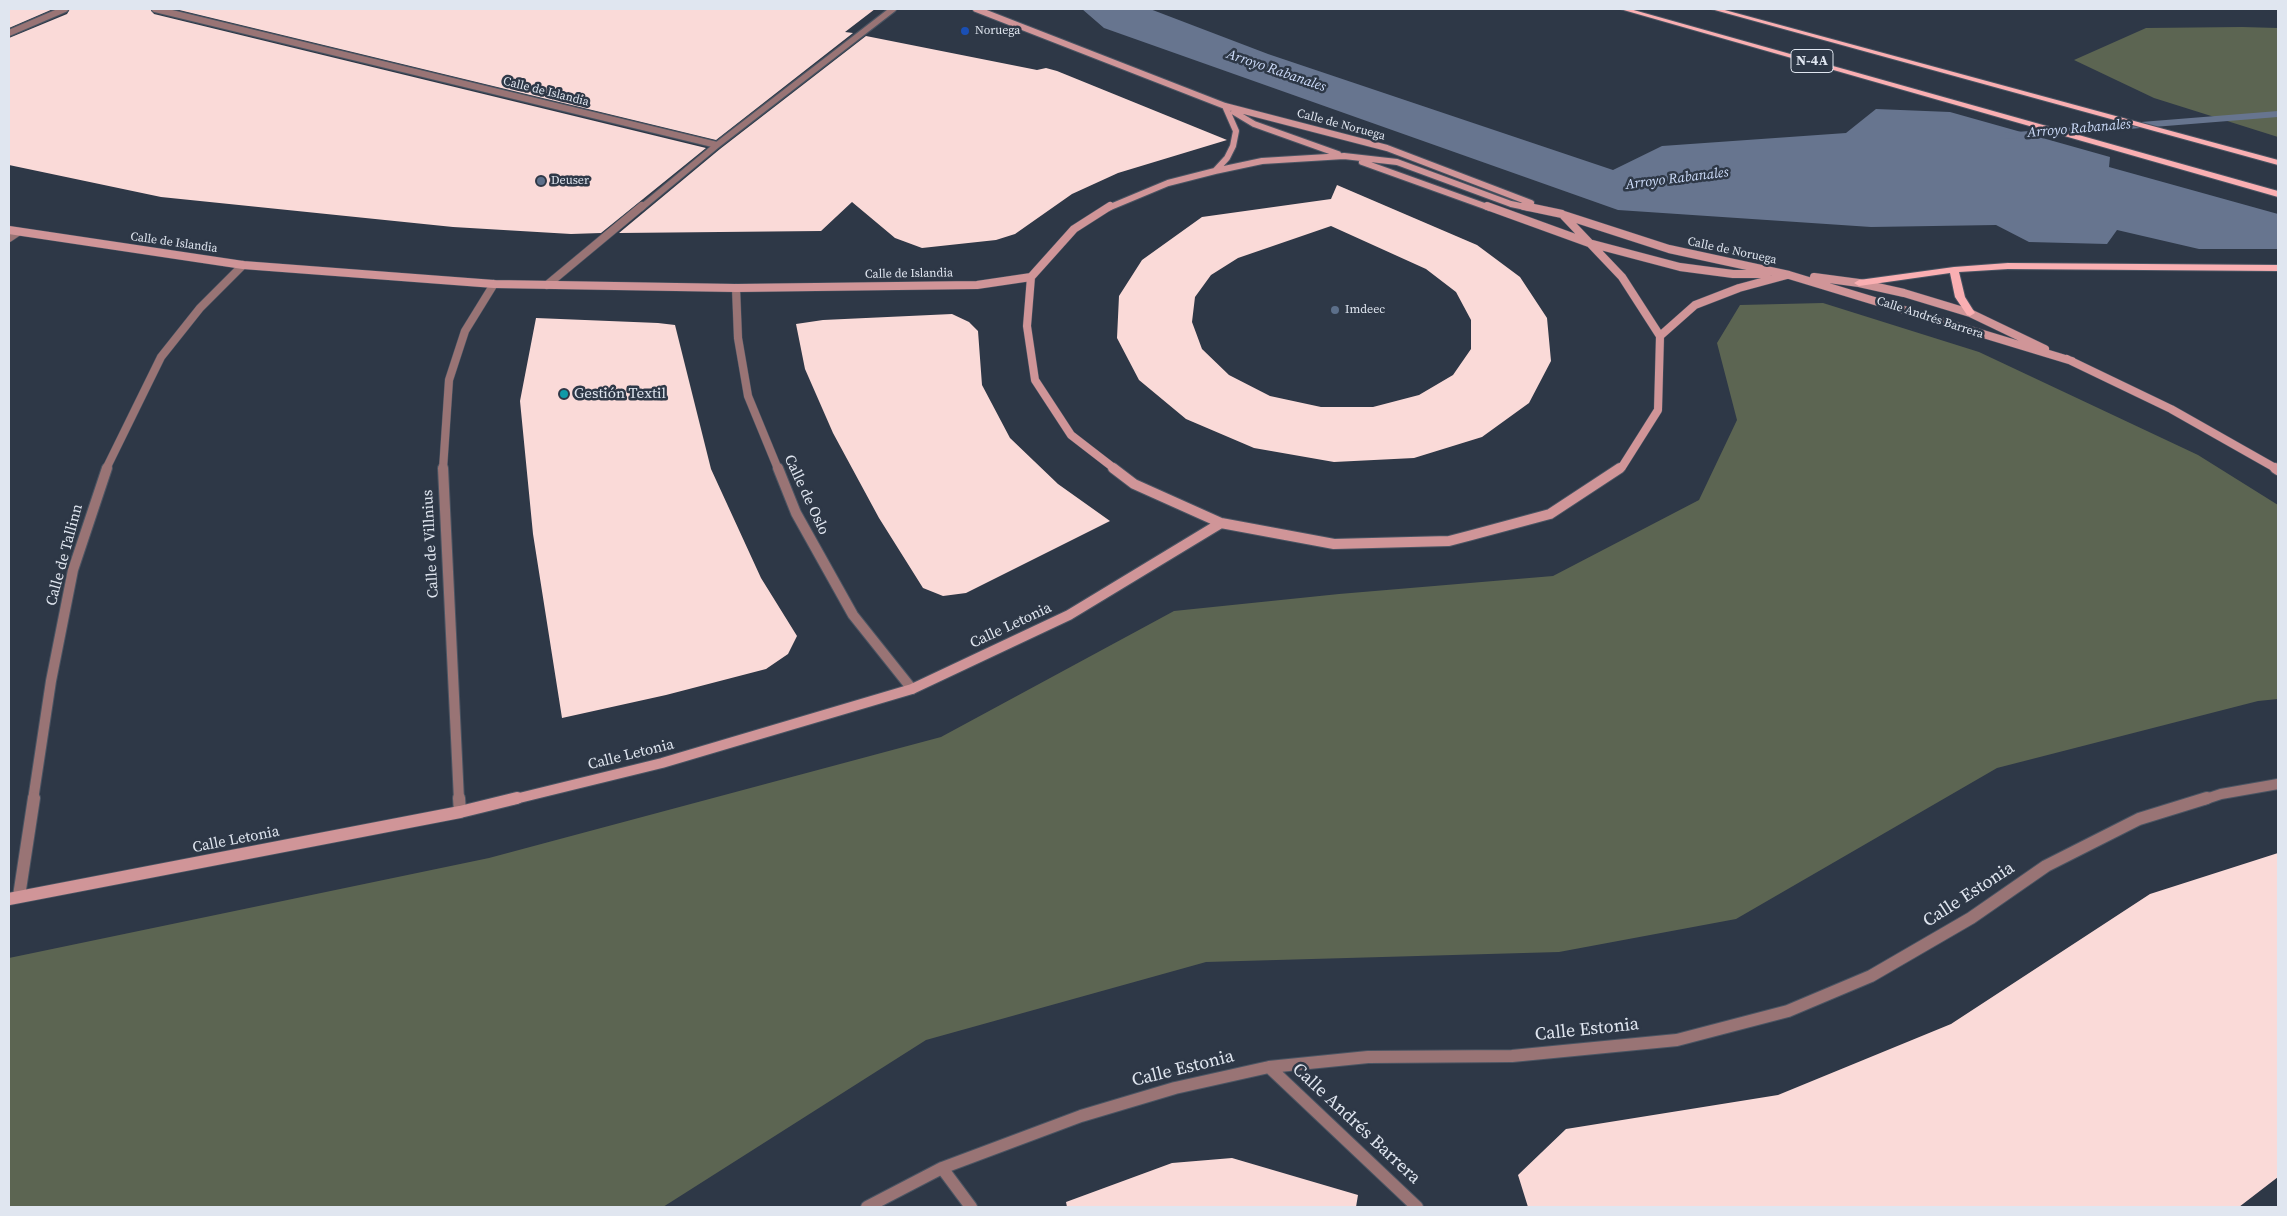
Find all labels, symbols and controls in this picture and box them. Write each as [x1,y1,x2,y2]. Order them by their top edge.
place label: Noruega [975,24,1020,38]
marker: Noruega [959,25,971,37]
water label: Arroyo Rabanales [1224,46,1328,96]
road number: N-4A [1791,49,1833,72]
street label: Calle de Islandia [502,74,590,110]
street label: Calle de Noruega [1295,106,1387,144]
water label: Arroyo Rabanales [2027,116,2131,142]
water label: Arroyo Rabanales [1624,164,1730,194]
place label: Deuser [551,174,589,188]
marker: Deuser [535,175,547,187]
street label: Calle de Islandia [129,230,219,256]
street label: Calle de Noruega [1686,235,1778,267]
street label: Calle de Islandia [865,266,953,282]
street label: Calle Andrés Barrera [1875,294,1985,342]
place label: Imdeec [1345,303,1385,317]
marker: Imdeec [1329,304,1341,316]
place label: Gestión Textil [574,385,666,403]
marker: Gestión Textil [558,388,570,400]
street label: Calle de Oslo [780,452,832,538]
street label: Calle de Villnius [419,489,443,599]
street label: Calle de Tallinn [43,502,87,608]
street label: Calle Letonia [967,599,1055,653]
street label: Calle Letonia [586,736,676,774]
street label: Calle Letonia [191,823,281,857]
street label: Calle Estonia [1919,857,2019,933]
street label: Calle Estonia [1534,1014,1640,1046]
street label: Calle Estonia [1130,1046,1236,1092]
street label: Calle Andrés Barrera [1287,1059,1425,1189]

